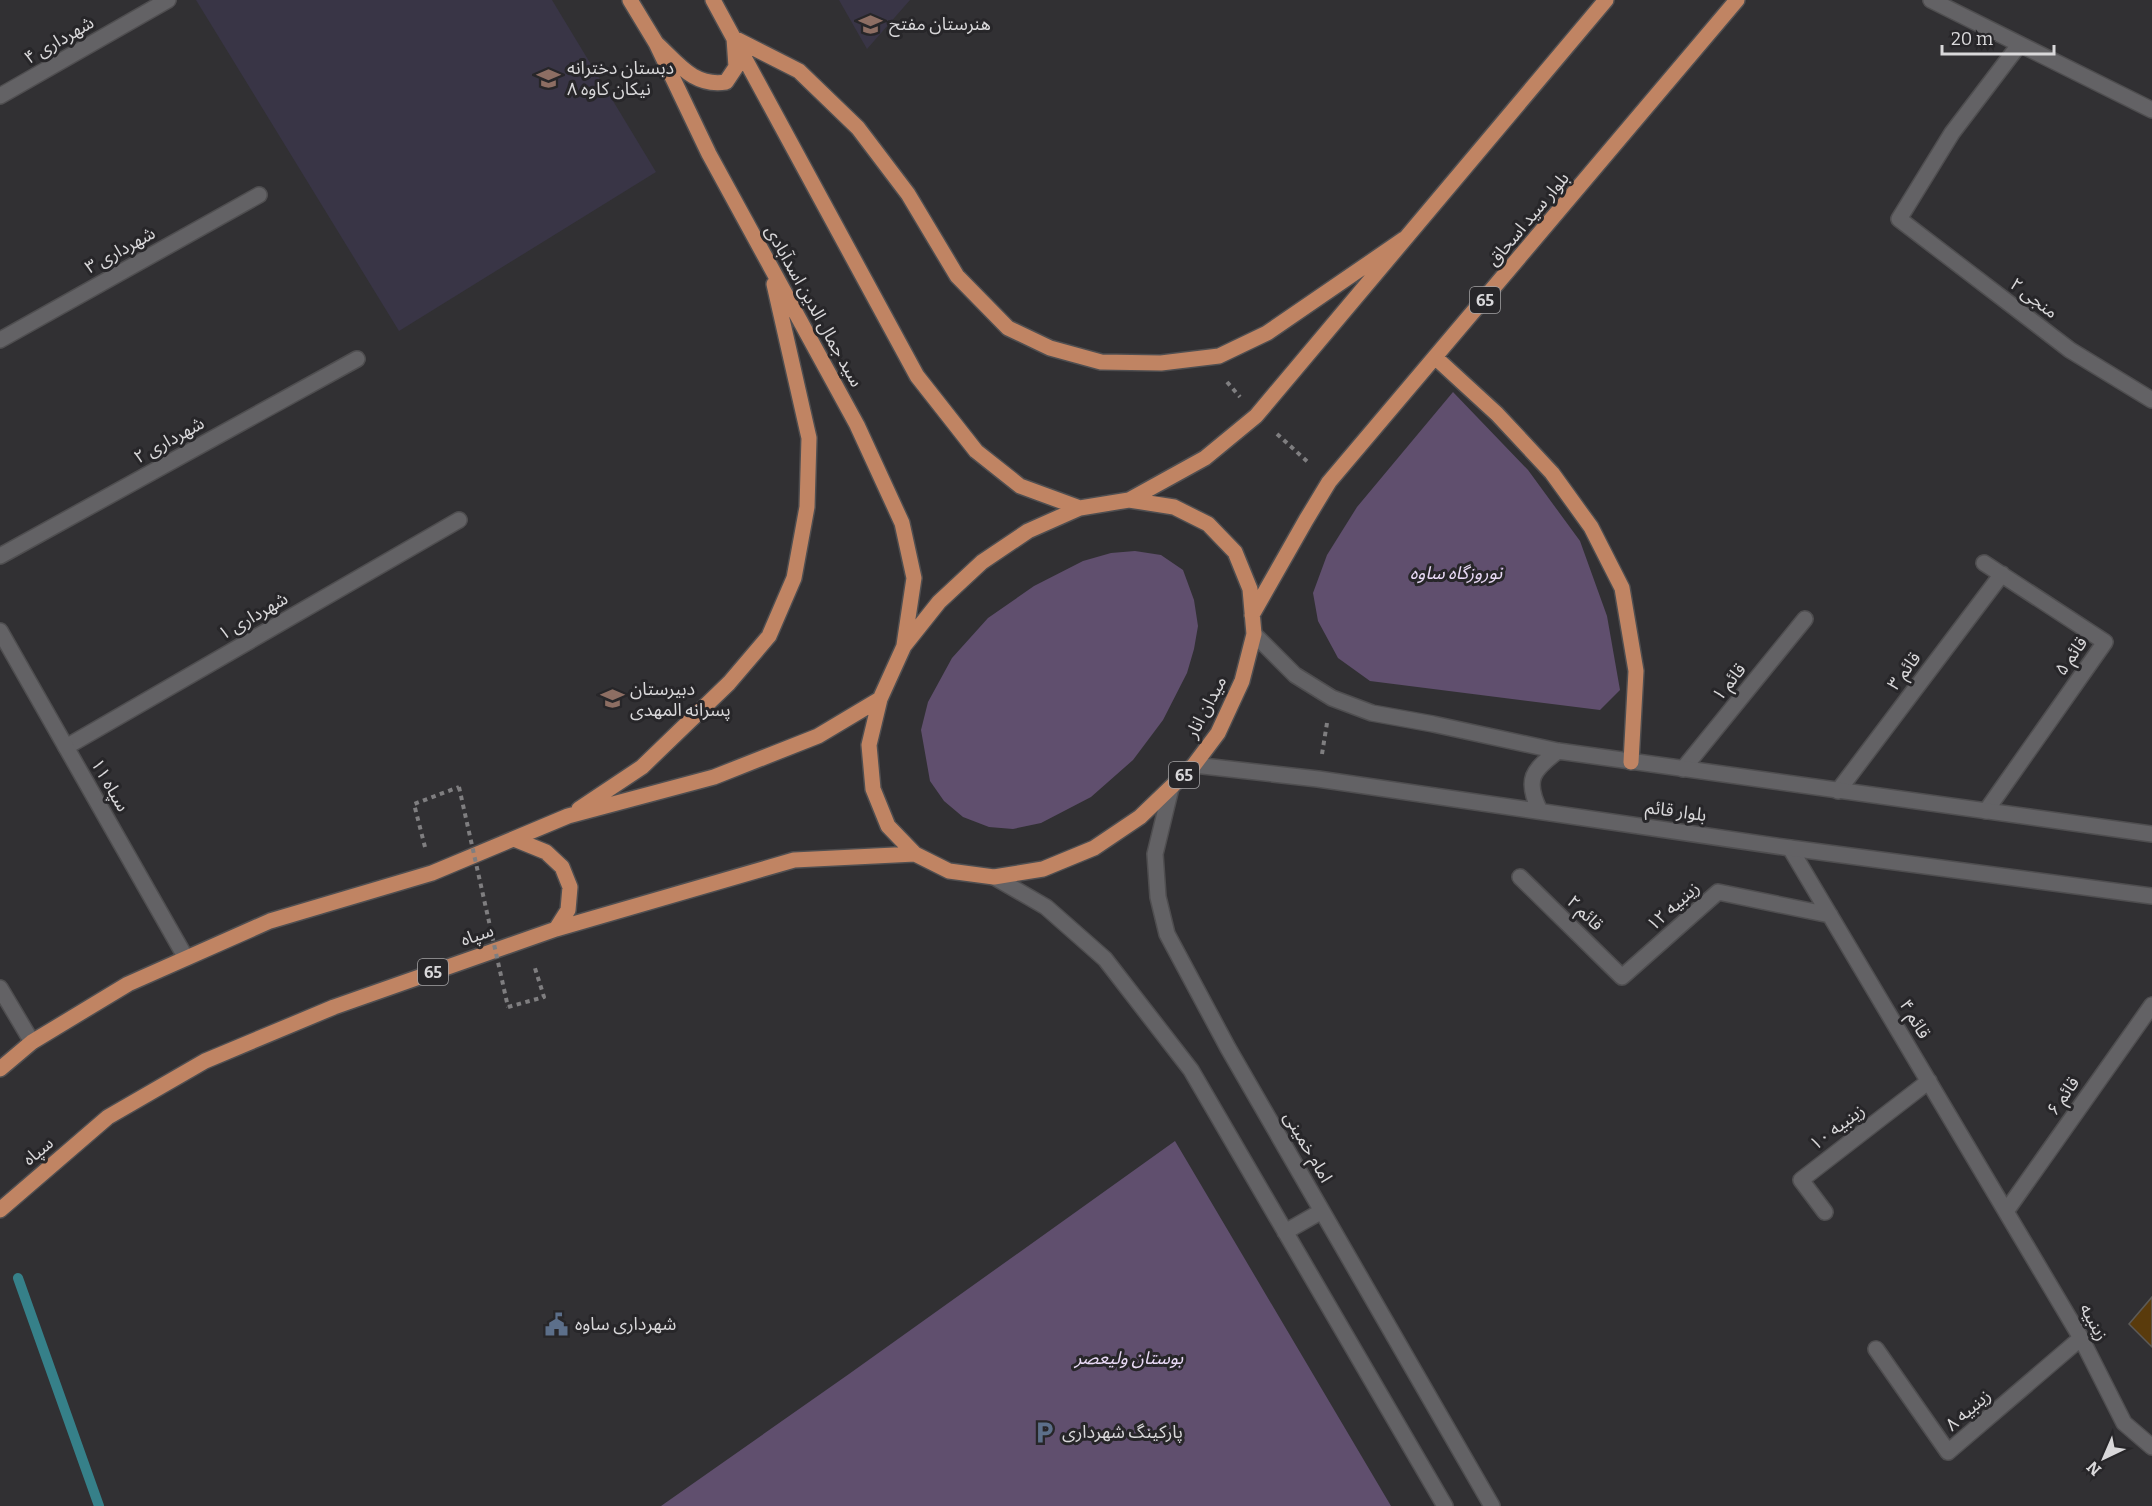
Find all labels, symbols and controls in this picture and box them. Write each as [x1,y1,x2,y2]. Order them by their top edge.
street label: شهرداری ۴ [20,11,98,69]
school or university icon: هنرستان مفتح [858,11,884,37]
place label: هنرستان مفتح [889,13,991,37]
scale bar [1942,18,2054,56]
text: 20 m [1951,28,1993,50]
place label: دبستان دخترانه نیکان کاوه ۸ [567,57,674,100]
school or university icon: دبستان دخترانه نیکان کاوه ۸ [536,65,562,91]
street label: بلوار سید اسحاق [1482,167,1574,271]
street label: سید جمال الدین اسدآبادی [760,221,868,391]
street label: شهرداری ۳ [81,222,159,278]
street label: منجی ۲ [2006,273,2062,323]
road number: 65 [1470,287,1500,313]
street label: شهرداری ۲ [130,412,208,468]
park label: نوروزگاه ساوه [1410,562,1504,584]
street label: شهرداری ۱ [214,587,292,645]
street label: قائم ۵ [2050,632,2094,681]
street label: قائم ۳ [1883,648,1927,696]
street label: قائم ۱ [1707,659,1752,707]
street label: میدان انار [1180,672,1231,743]
place label: دبیرستان پسرانه المهدی [630,678,731,721]
school or university icon: دبیرستان پسرانه المهدی [599,686,625,712]
street label: سپاه ۱۱ [86,755,134,815]
road number: 65 [1169,762,1199,788]
street label: بلوار قائم [1644,796,1708,828]
street label: زینبیه ۱۲ [1642,877,1704,935]
street label: قائم ۲ [1561,890,1608,937]
street label: سپاه [458,919,496,951]
road number: 65 [418,959,448,985]
street label: قائم ۴ [1893,995,1935,1044]
street label: قائم ۶ [2042,1072,2086,1121]
street label: زینبیه ۱۰ [1805,1099,1869,1155]
street label: امام خمینی [1276,1108,1337,1188]
street label: سپاه [18,1132,58,1170]
street label: زینبیه [2075,1299,2113,1345]
public building icon: شهرداری ساوه [544,1311,570,1337]
place label: شهرداری ساوه [575,1313,676,1335]
park label: بوستان ولیعصر [1073,1347,1183,1369]
street label: زینبیه ۸ [1941,1384,1995,1436]
parking icon: پارکینگ شهرداری [1031,1419,1057,1445]
place label: پارکینگ شهرداری [1062,1421,1183,1443]
north arrow [2074,1428,2134,1488]
text: N [2083,1457,2105,1480]

